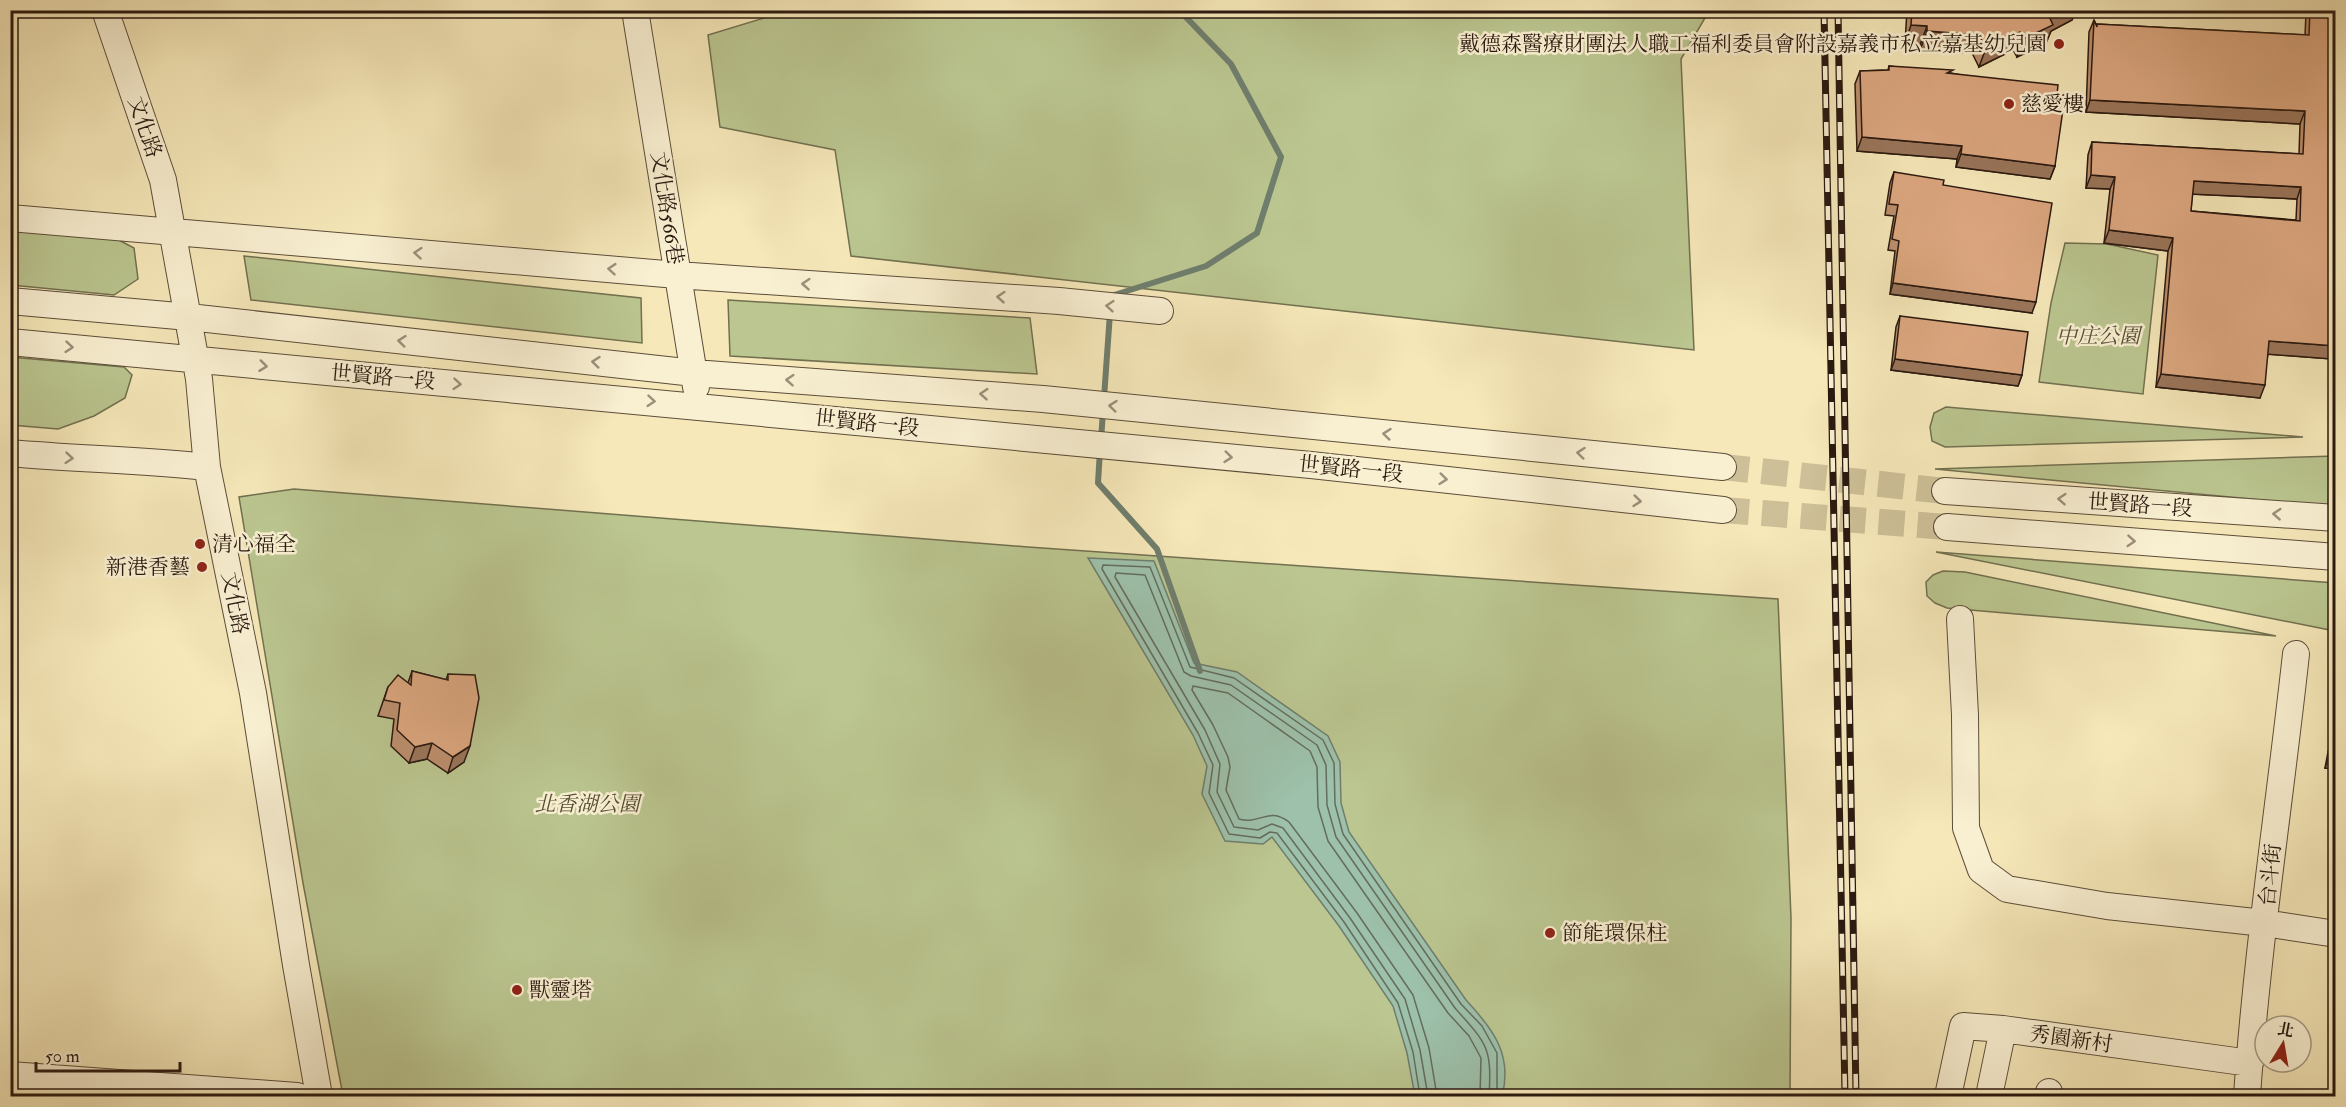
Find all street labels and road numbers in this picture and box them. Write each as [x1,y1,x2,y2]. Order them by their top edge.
street label: 文化路 [122,93,168,161]
street label: 文化路566巷 [644,149,689,267]
street label: 世賢路一段 [329,359,436,396]
street label: 世賢路一段 [813,405,921,442]
street label: 世賢路一段 [1297,451,1405,488]
street label: 世賢路一段 [2087,488,2193,523]
street label: 文化路 [215,570,254,637]
street label: 台斗街 [2254,842,2287,908]
street label: 秀園新村 [2027,1020,2114,1059]

